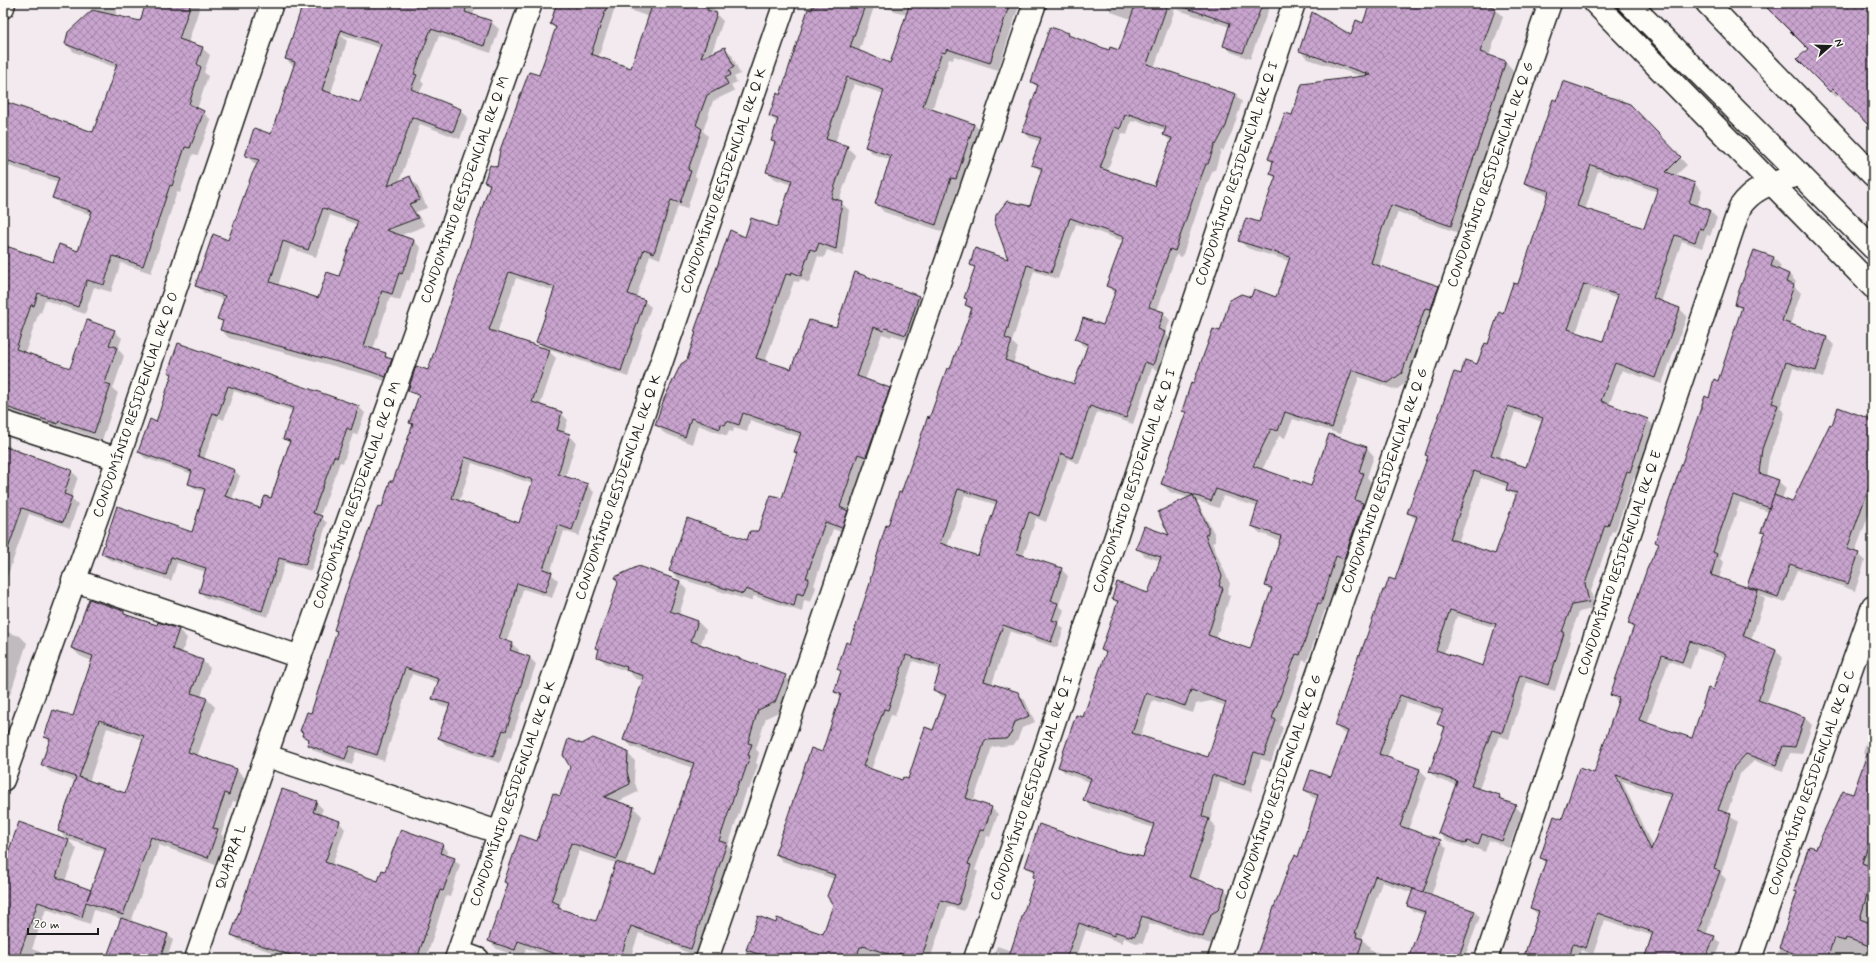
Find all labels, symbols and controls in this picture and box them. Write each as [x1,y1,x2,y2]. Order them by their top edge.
north arrow [1810,26,1850,66]
text: N [1831,37,1846,49]
street label: CONDOMÍNIO RESIDENCIAL RK Q I [1191,59,1283,288]
street label: CONDOMÍNIO RESIDENCIAL RK Q G [1443,60,1538,290]
street label: CONDOMÍNIO RESIDENCIAL RK Q K [677,65,771,296]
street label: CONDOMÍNIO RESIDENCIAL RK Q M [417,73,514,306]
street label: CONDOMÍNIO RESIDENCIAL RK Q O [89,290,183,520]
street label: CONDOMÍNIO RESIDENCIAL RK Q I [1089,366,1180,595]
street label: CONDOMÍNIO RESIDENCIAL RK Q G [1337,366,1432,596]
street label: CONDOMÍNIO RESIDENCIAL RK Q K [571,372,666,603]
street label: CONDOMÍNIO RESIDENCIAL RK Q M [309,379,406,612]
street label: CONDOMÍNIO RESIDENCIAL RK Q E [1573,448,1666,678]
street label: CONDOMÍNIO RESIDENCIAL RK Q C [1764,667,1859,898]
street label: CONDOMÍNIO RESIDENCIAL RK Q G [1231,672,1326,902]
street label: CONDOMÍNIO RESIDENCIAL RK Q I [986,674,1078,903]
street label: CONDOMÍNIO RESIDENCIAL RK Q K [466,678,560,909]
street label: QUADRA L [212,821,251,892]
scale bar [28,910,98,936]
text: 20 m [34,917,60,933]

